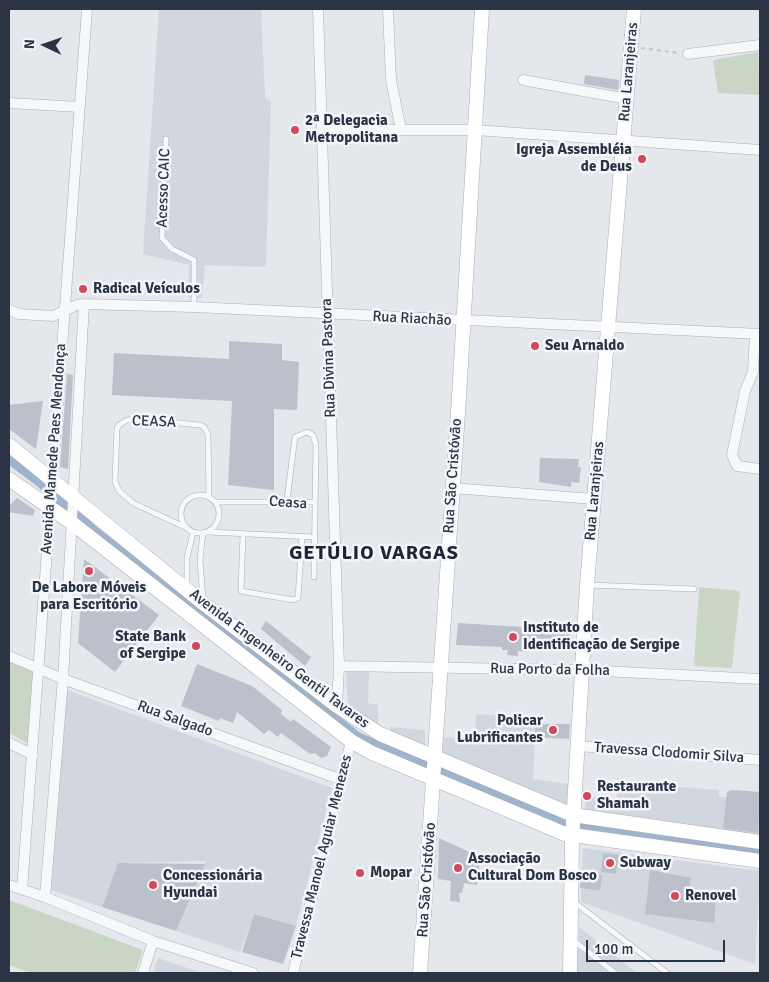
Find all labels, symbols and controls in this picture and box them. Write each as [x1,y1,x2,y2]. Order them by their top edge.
north arrow [20,20,70,70]
street label: Rua Laranjeiras [616,22,642,122]
text: N [21,39,38,50]
place label: 2ª Delegacia Metropolitana [305,112,398,147]
marker: 2ª Delegacia Metropolitana [289,124,301,136]
place label: Igreja Assembléia de Deus [516,141,632,176]
street label: Acesso CAIC [154,148,174,228]
marker: Igreja Assembléia de Deus [636,153,648,165]
place label: Radical Veículos [93,280,200,298]
marker: Radical Veículos [77,283,89,295]
street label: Rua Divina Pastora [318,298,340,418]
street label: Rua Riachão [372,308,452,330]
place label: Seu Arnaldo [545,337,624,355]
marker: Seu Arnaldo [529,340,541,352]
street label: Avenida Mamede Paes Mendonça [38,343,70,555]
street label: CEASA [132,412,176,432]
street label: Rua São Cristóvão [440,418,466,534]
street label: Rua Laranjeiras [582,441,608,541]
street label: Ceasa [268,493,308,513]
district label: GETÚLIO VARGAS [287,542,461,566]
marker: De Labore Móveis para Escritório [83,565,95,577]
place label: De Labore Móveis para Escritório [32,579,146,614]
street label: Avenida Engenheiro Gentil Tavares [186,586,372,732]
place label: Instituto de Identificação de Sergipe [523,619,680,654]
place label: State Bank of Sergipe [115,628,186,663]
marker: Instituto de Identificação de Sergipe [507,631,519,643]
marker: State Bank of Sergipe [190,640,202,652]
street label: Rua Porto da Folha [490,660,610,680]
street label: Rua Salgado [135,697,215,741]
place label: Policar Lubrificantes [457,712,543,747]
marker: Policar Lubrificantes [547,724,559,736]
street label: Travessa Clodomir Silva [593,739,745,767]
street label: Travessa Manoel Aguiar Menezes [288,753,356,961]
place label: Restaurante Shamah [597,778,676,813]
marker: Restaurante Shamah [581,790,593,802]
street label: Rua São Cristóvão [414,822,440,938]
place label: Associação Cultural Dom Bosco [468,850,597,885]
place label: Subway [620,854,671,872]
marker: Subway [604,857,616,869]
marker: Associação Cultural Dom Bosco [452,862,464,874]
place label: Mopar [370,864,412,882]
place label: Concessionária Hyundai [163,867,263,902]
marker: Mopar [354,867,366,879]
marker: Concessionária Hyundai [147,879,159,891]
place label: Renovel [685,887,737,905]
marker: Renovel [669,890,681,902]
scale bar [589,930,728,962]
text: 100 m [594,940,634,958]

